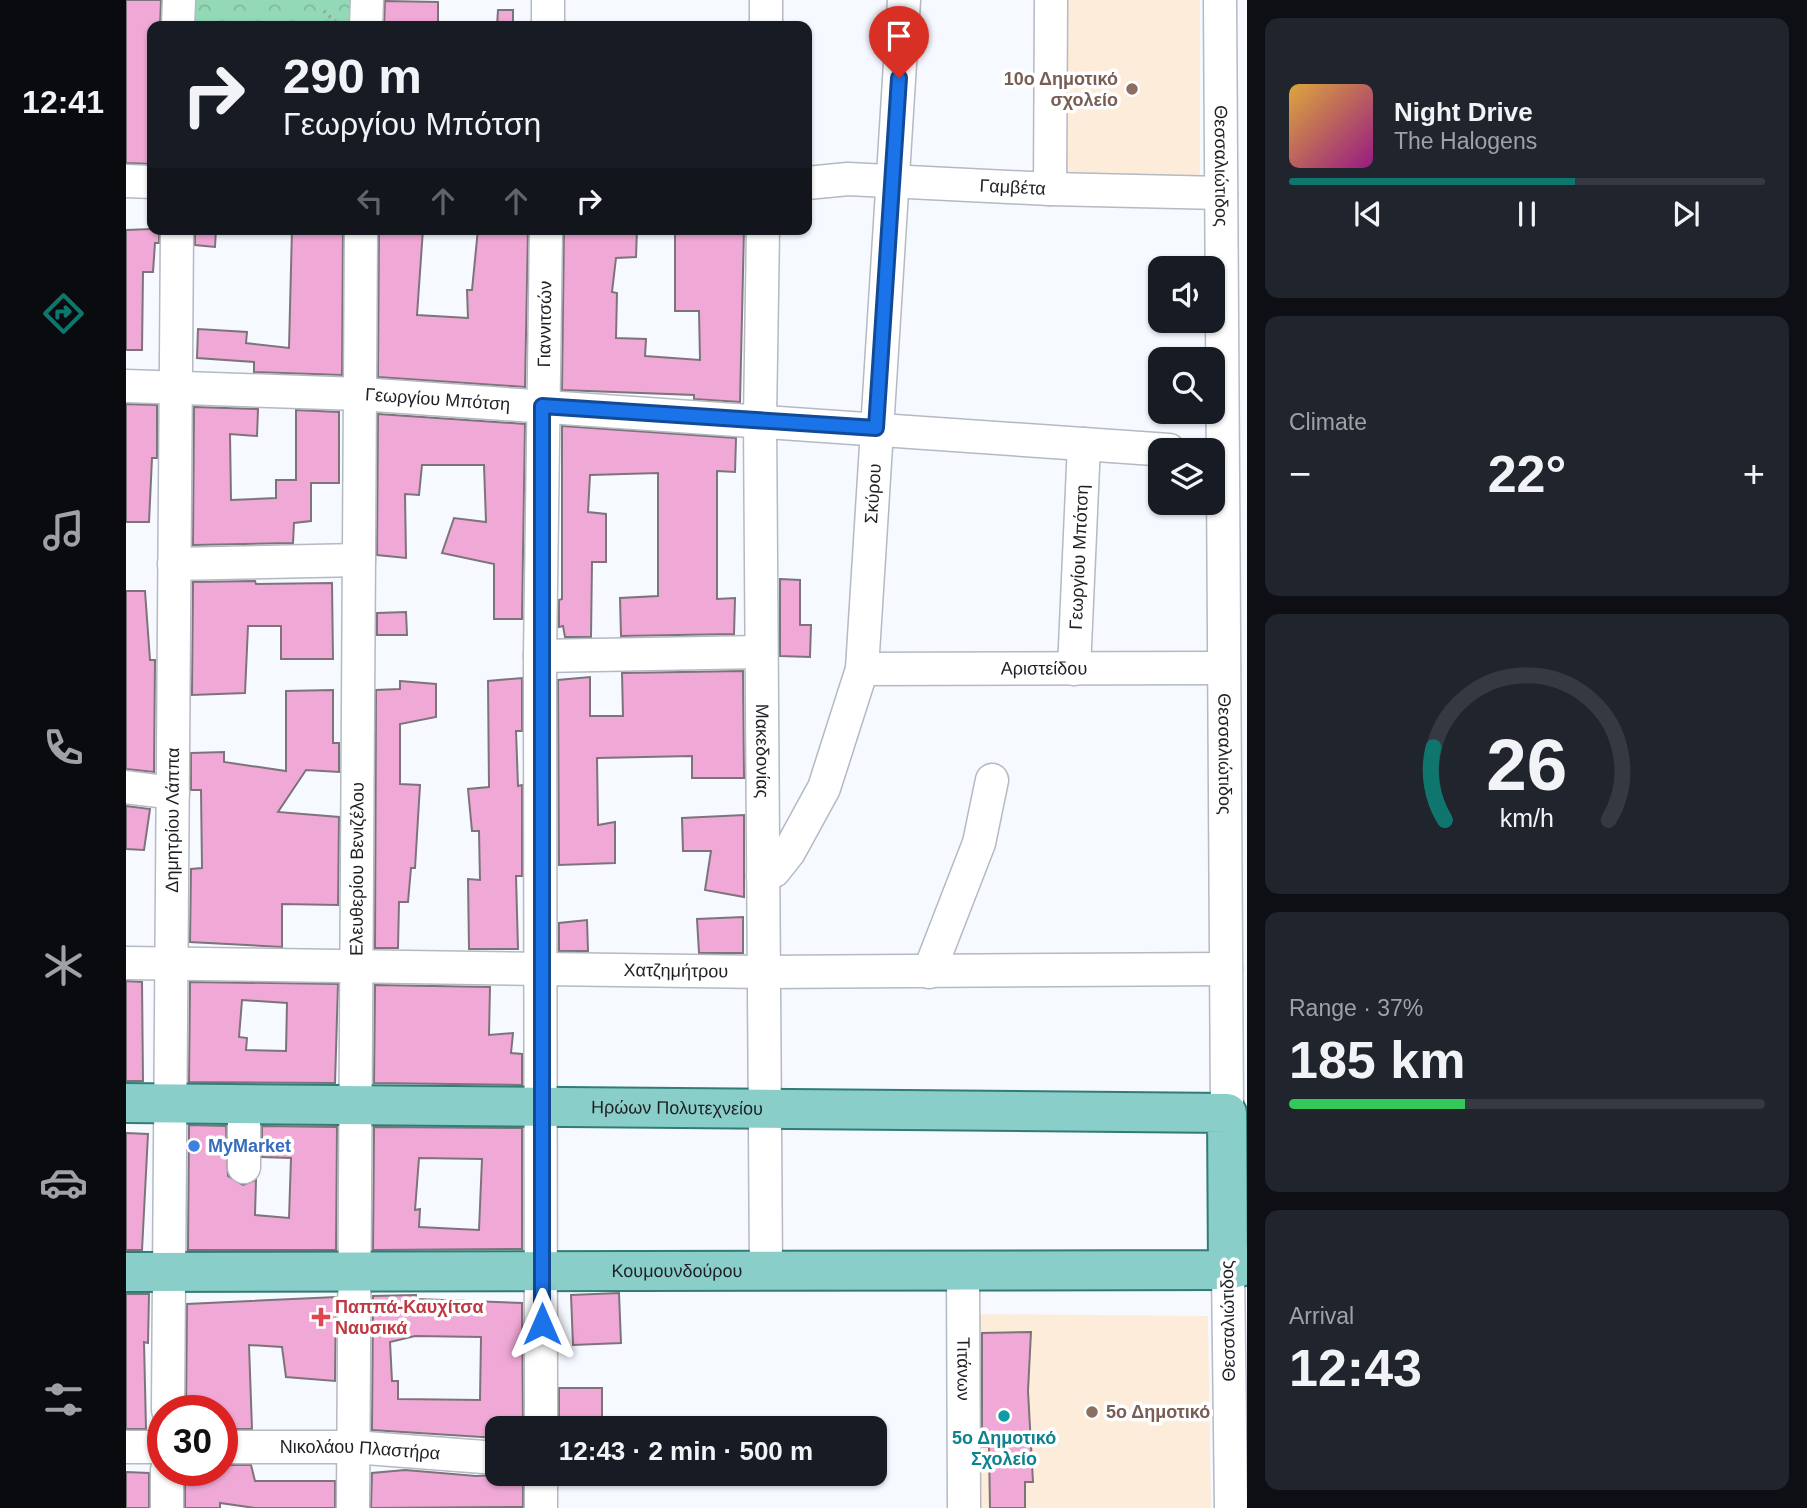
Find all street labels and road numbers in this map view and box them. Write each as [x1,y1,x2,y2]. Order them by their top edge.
street label: Θεσσαλιώτιδος [1211,105,1231,227]
street label: Γαμβέτα [979,176,1046,199]
street label: Γιαννιτσών [534,281,555,367]
street label: Γεωργίου Μπότση [365,384,511,414]
street label: Σκύρου [861,463,885,524]
street label: Γεωργίου Μπότση [1066,484,1092,630]
street label: Αριστείδου [1001,658,1087,679]
street label: Θεσσαλιώτιδος [1214,693,1235,815]
street label: Μακεδονίας [752,704,773,799]
street label: Δημητρίου Λάππα [162,747,183,893]
street label: Ελευθερίου Βενιζέλου [346,782,368,956]
street label: Χατζημήτρου [624,960,728,981]
street label: Ηρώων Πολυτεχνείου [591,1097,763,1119]
street label: Θεσσαλιώτιδος [1217,1260,1239,1382]
street label: Κουμουνδούρου [612,1261,742,1281]
street label: Τιτάνων [953,1337,974,1401]
street label: Νικολάου Πλαστήρα [280,1437,441,1464]

